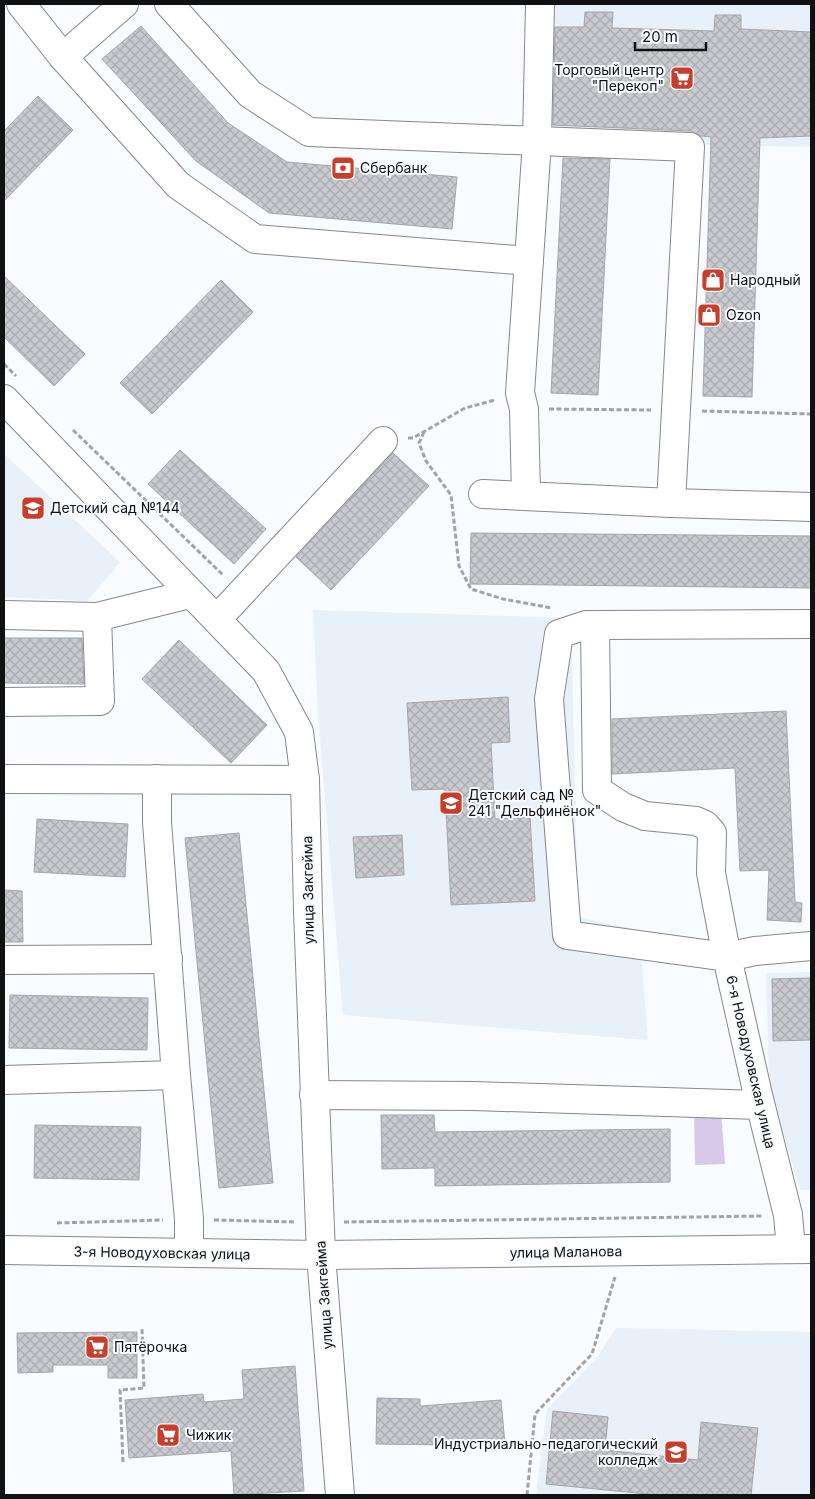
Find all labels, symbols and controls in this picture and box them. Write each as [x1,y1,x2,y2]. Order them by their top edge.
scale bar [635,20,706,52]
text: 20 m [642,27,678,46]
place label: Торговый центр "Перекоп" [554,61,664,94]
supermarket icon: Торговый центр "Перекоп" [669,65,695,91]
bank icon: Сбербанк [330,155,356,181]
place label: Сбербанк [360,159,428,176]
shop icon: Народный [700,267,726,293]
place label: Народный [730,271,801,288]
shop icon: Ozon [696,302,722,328]
place label: Ozon [726,306,761,323]
school or university icon: Детский сад №144 [20,495,46,521]
place label: Детский сад №144 [50,499,180,516]
place label: Детский сад № 241 "Дельфинёнок" [468,786,601,819]
school or university icon: Детский сад № 241 "Дельфинёнок" [438,790,464,816]
street label: улица Закгейма [298,835,317,945]
street label: 6-я Новодуховская улица [723,974,780,1150]
street label: улица Закгейма [311,1240,336,1350]
street label: 3-я Новодуховская улица [73,1242,251,1263]
street label: улица Маланова [510,1242,622,1261]
supermarket icon: Пятёрочка [84,1334,110,1360]
place label: Пятёрочка [114,1338,187,1355]
supermarket icon: Чижик [155,1422,181,1448]
place label: Чижик [186,1426,232,1443]
place label: Индустриально-педагогический колледж [434,1435,658,1468]
school or university icon: Индустриально-педагогический колледж [663,1439,689,1465]

